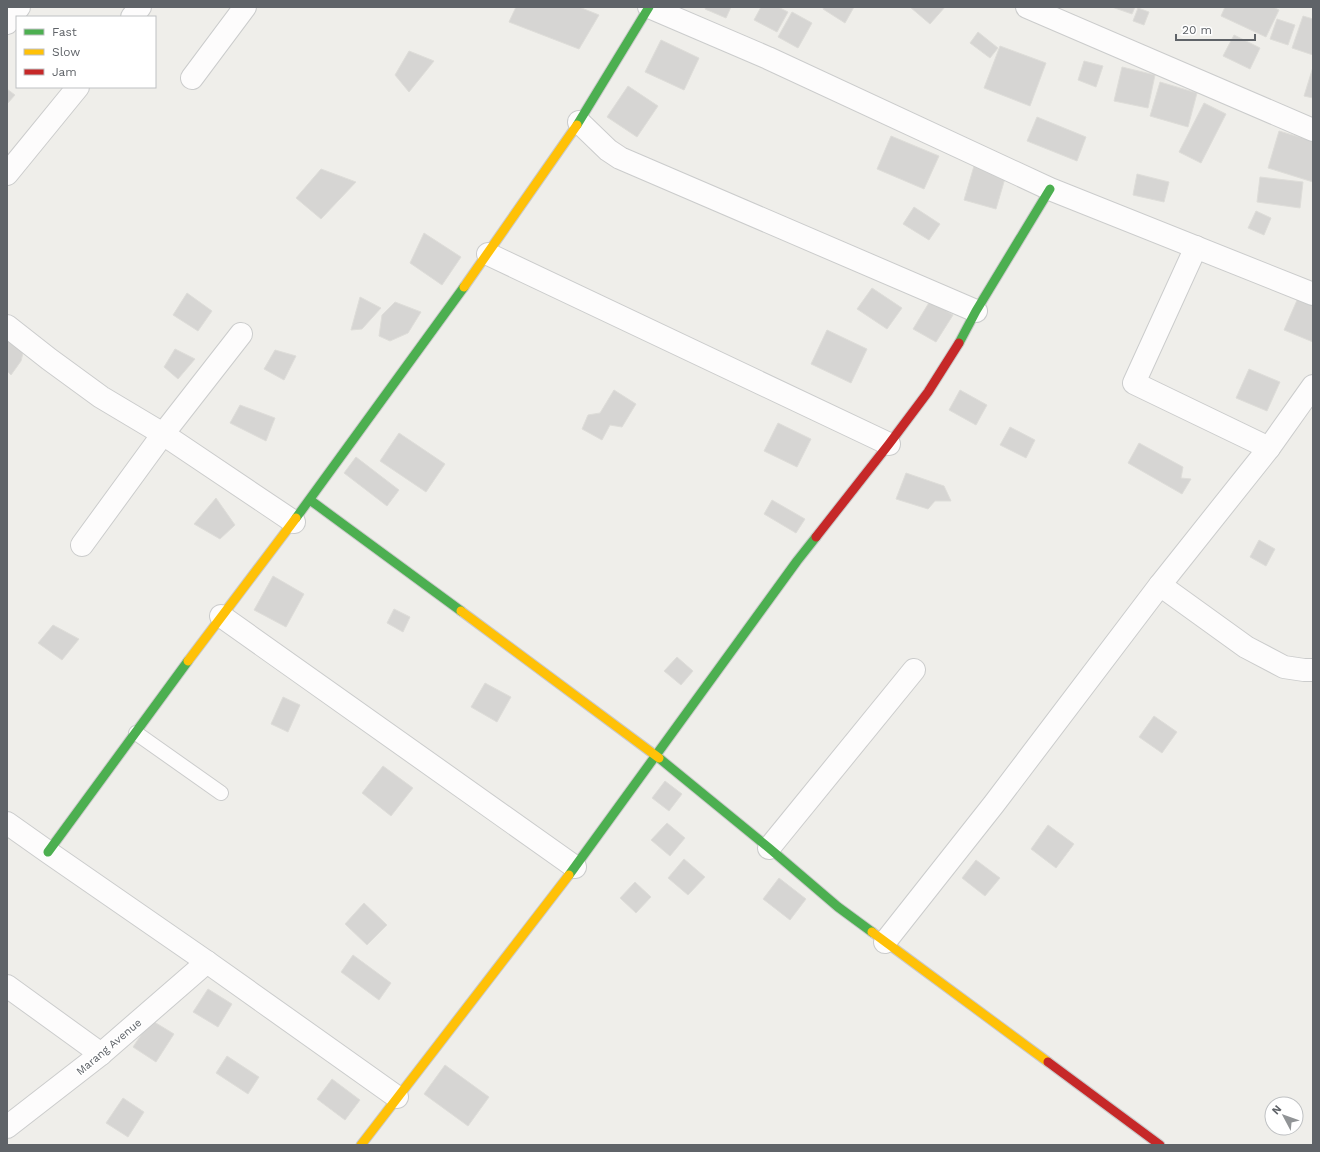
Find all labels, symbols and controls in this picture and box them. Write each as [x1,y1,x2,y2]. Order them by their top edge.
legend [16,16,156,88]
scale bar [1176,16,1255,42]
text: 20 m [1182,23,1212,37]
text: Fast [52,25,77,39]
text: Slow [52,45,80,59]
text: Jam [52,65,77,79]
street label: Marang Avenue [74,1016,144,1078]
north arrow [1264,1096,1304,1136]
text: N [1269,1102,1284,1117]

